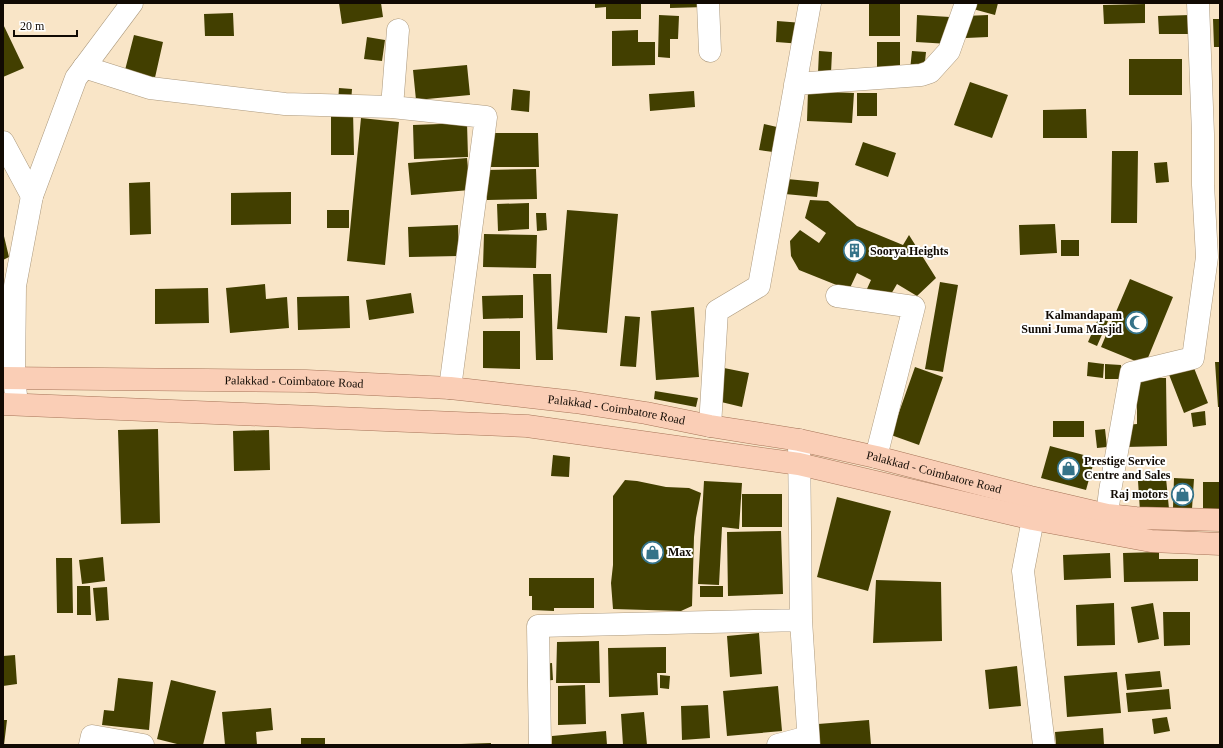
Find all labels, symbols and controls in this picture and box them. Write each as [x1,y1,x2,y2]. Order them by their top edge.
scale bar [14,12,77,38]
text: 20 m [20,19,45,33]
building icon: Soorya Heights [842,238,868,264]
place label: Soorya Heights [870,244,949,258]
place label: Kalmandapam Sunni Juma Masjid [1021,308,1122,336]
mosque icon: Kalmandapam Sunni Juma Masjid [1124,309,1150,335]
street label: Palakkad - Coimbatore Road [224,373,364,391]
street label: Palakkad - Coimbatore Road [547,392,686,428]
street label: Palakkad - Coimbatore Road [865,448,1003,496]
place label: Prestige Service Centre and Sales [1084,454,1171,482]
shop icon: Prestige Service Centre and Sales [1055,455,1081,481]
shop icon: Raj motors [1170,481,1196,507]
place label: Raj motors [1110,487,1168,501]
shop icon: Max [640,539,666,565]
place label: Max [668,545,691,559]

